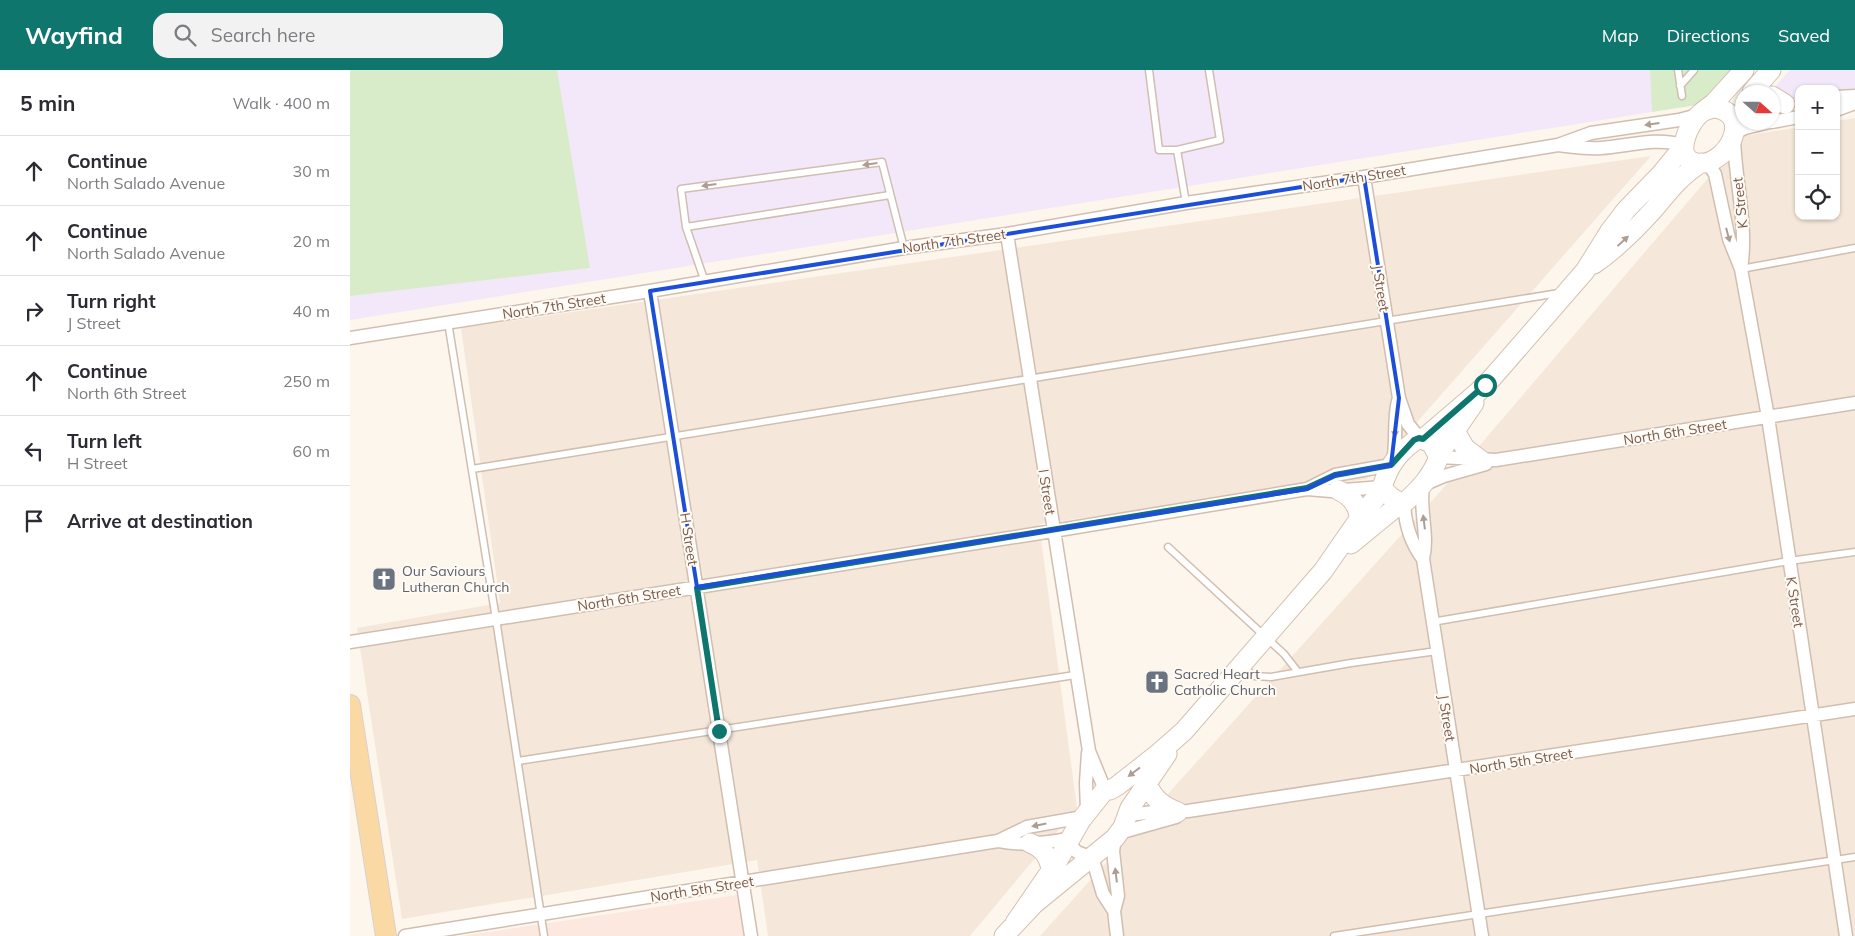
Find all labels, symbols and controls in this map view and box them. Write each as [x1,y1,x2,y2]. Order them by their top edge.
search box [153,13,503,58]
text: Wayfind [25,20,123,50]
icon: search [171,21,199,49]
text: Search here [211,23,315,47]
text: Map [1602,24,1639,47]
text: Directions [1667,24,1750,47]
text: Saved [1778,24,1830,47]
north arrow [1735,85,1780,130]
map controls [1795,85,1840,220]
button: + [1795,85,1840,130]
text: 5 min [20,90,75,116]
text: Walk · 400 m [232,93,330,113]
one-way arrow [1644,121,1660,129]
button: − [1795,130,1840,175]
text: Continue [67,149,147,173]
icon: ahead [20,157,48,185]
one-way arrow [862,160,878,168]
text: 30 m [293,161,330,181]
street label: North 7th Street [1301,161,1407,195]
text: North Salado Avenue [67,173,225,193]
button: locate [1795,175,1840,220]
street label: K Street [1728,176,1752,229]
one-way arrow [701,181,717,189]
text: Continue [67,219,147,243]
street label: North 7th Street [901,225,1007,257]
icon: ahead [20,227,48,255]
one-way arrow [1725,228,1733,243]
text: 20 m [293,231,330,251]
one-way arrow [1616,235,1628,247]
text: North Salado Avenue [67,243,225,263]
street label: J Street [1368,263,1394,313]
text: Turn right [67,289,156,313]
street label: North 7th Street [501,289,607,323]
icon: right [20,297,48,325]
text: 40 m [293,301,330,321]
text: J Street [67,313,121,333]
text: Continue [67,359,147,383]
icon: ahead [20,367,48,395]
text: 250 m [283,371,330,391]
route start [1474,374,1497,397]
text: North 6th Street [67,383,186,403]
street label: North 6th Street [1622,415,1728,449]
one-way arrow [1391,422,1399,438]
text: Turn left [67,429,142,453]
icon: left [20,437,48,465]
text: 60 m [293,441,330,461]
text: H Street [67,453,128,473]
street label: I Street [1035,468,1060,516]
icon: arrive [20,507,48,535]
text: Arrive at destination [67,509,253,533]
street label: H Street [676,511,702,567]
one-way arrow [1420,514,1428,530]
place label: Our Saviours Lutheran Church [402,562,510,596]
church icon: Our Saviours Lutheran Church [371,566,397,592]
street label: K Street [1782,575,1808,629]
street label: North 6th Street [576,581,682,615]
place label: Sacred Heart Catholic Church [1174,665,1276,699]
church icon: Sacred Heart Catholic Church [1144,669,1170,695]
street label: J Street [1434,693,1460,743]
route end [708,720,731,743]
street label: North 5th Street [1468,744,1574,778]
one-way arrow [1128,767,1141,778]
one-way arrow [1031,821,1047,829]
one-way arrow [1112,867,1120,883]
street label: North 5th Street [649,872,755,906]

